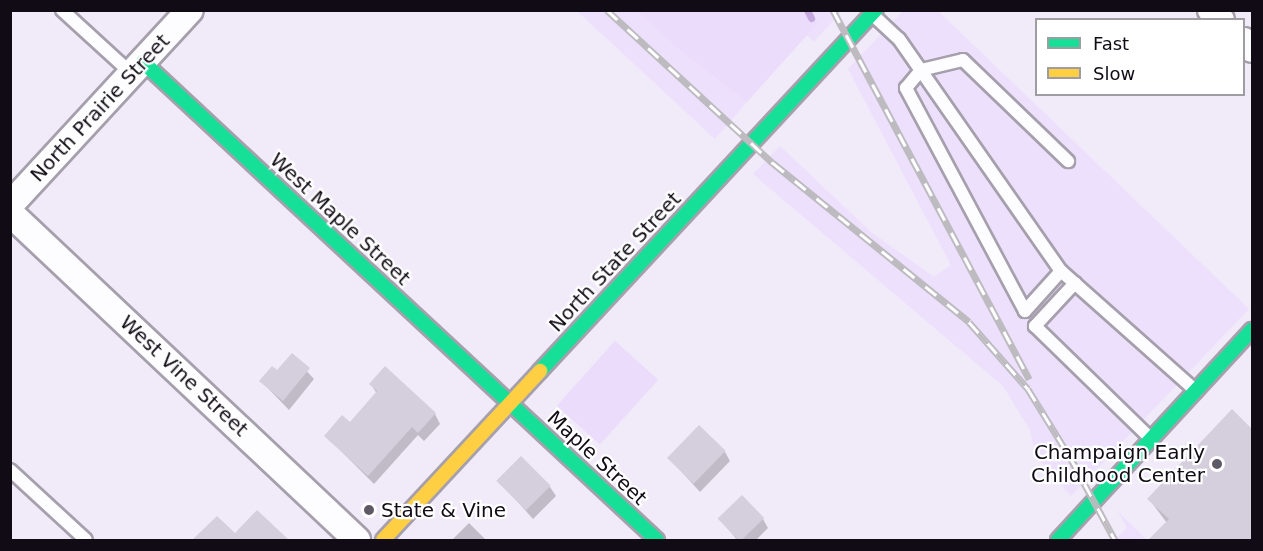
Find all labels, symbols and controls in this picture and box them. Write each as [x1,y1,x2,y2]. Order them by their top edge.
legend [1035,18,1245,96]
street label: North Prairie Street [25,29,175,187]
text: Fast [1093,33,1129,54]
text: Slow [1093,63,1135,84]
street label: West Maple Street [265,148,415,290]
street label: North State Street [544,187,686,337]
street label: West Vine Street [115,310,253,442]
street label: Maple Street [542,406,652,510]
place label: Champaign Early Childhood Center [1031,440,1205,487]
marker: Champaign Early Childhood Center [1210,457,1224,471]
place label: State & Vine [381,498,506,522]
marker: State & Vine [362,503,376,517]

